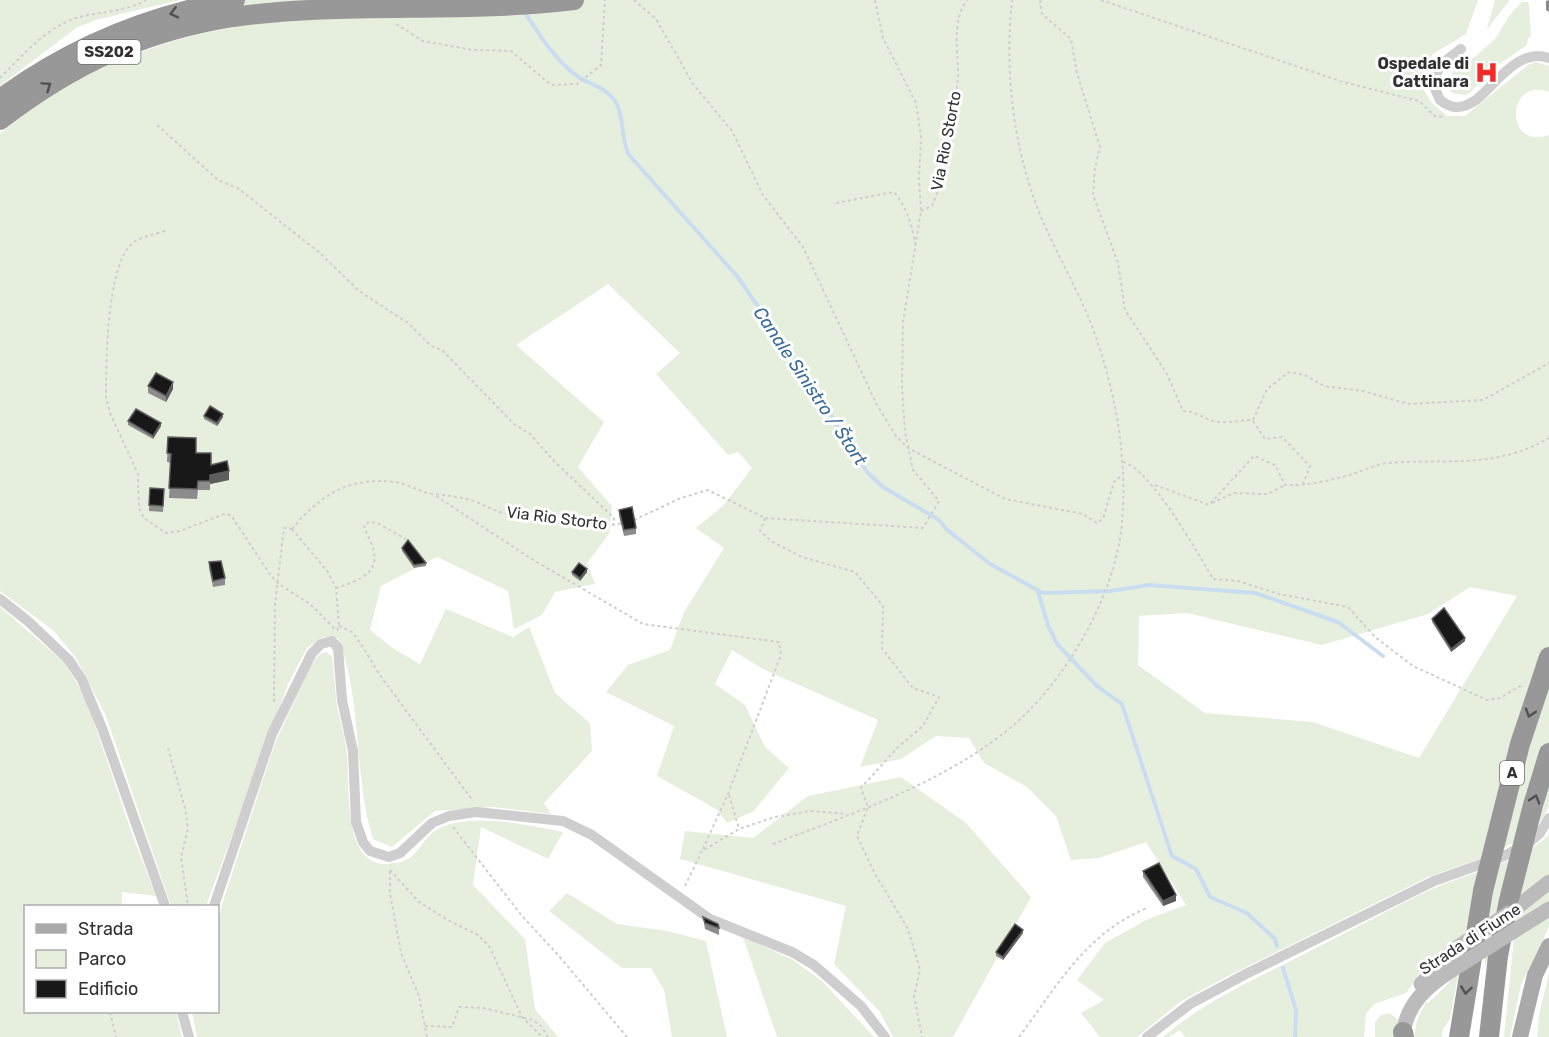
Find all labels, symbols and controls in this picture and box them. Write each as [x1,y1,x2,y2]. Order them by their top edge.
one-way arrow [169,6,180,18]
road number: SS202 [78,40,140,64]
place label: Ospedale di Cattinara [1377,54,1469,91]
hospital icon: Ospedale di Cattinara [1474,59,1500,85]
one-way arrow [41,82,52,93]
street label: Via Rio Storto [927,89,965,193]
water label: Canale Sinistro / Štort [749,302,872,470]
street label: Via Rio Storto [506,502,608,534]
one-way arrow [1525,707,1537,718]
road number: A [1500,761,1524,785]
one-way arrow [1528,794,1540,805]
street label: Strada di Fiume [1416,899,1524,979]
legend [24,905,219,1013]
text: Strada [78,918,134,940]
text: Parco [78,948,126,970]
text: Edificio [78,978,138,1000]
one-way arrow [1460,986,1472,995]

